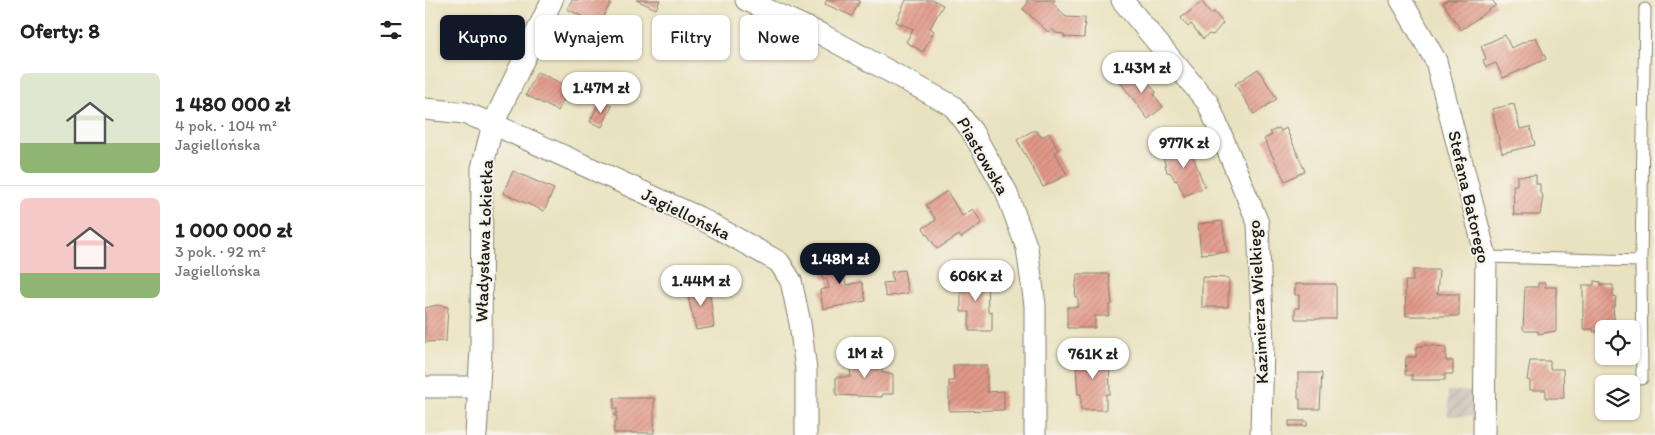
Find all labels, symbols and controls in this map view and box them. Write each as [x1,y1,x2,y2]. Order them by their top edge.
chip: Kupno [440,15,525,60]
chip: Wynajem [535,15,642,60]
chip: Filtry [652,15,730,60]
chip: Nowe [740,15,818,60]
icon: filters [377,16,405,44]
text: Oferty: 8 [20,18,100,43]
pin: 1.43M zł [1090,52,1194,94]
text: 1.43M zł [1113,58,1171,77]
pin: 1.47M zł [549,72,653,114]
text: 1.47M zł [572,78,630,97]
text: 1 480 000 zł [175,91,291,116]
icon: home [60,93,120,153]
street label: Piastowska [952,113,1014,199]
text: 4 pok. · 104 m² [175,116,277,135]
pin: 977K zł [1138,126,1230,169]
street label: Stefana Batorego [1443,129,1495,265]
text: 977K zł [1159,133,1209,152]
text: Jagiellońska [175,135,260,154]
street label: Władysława Łokietka [470,159,498,323]
street label: Jagiellońska [638,183,734,245]
text: 1 000 000 zł [175,217,292,242]
icon: home [60,218,120,278]
street label: Kazimierza Wielkiego [1243,219,1273,385]
text: 3 pok. · 92 m² [175,242,266,261]
pin: 1.48M zł [788,242,892,285]
text: 1.48M zł [811,249,869,268]
pin: 606K zł [930,260,1022,302]
text: Jagiellońska [175,261,260,280]
pin: 1.44M zł [649,264,753,307]
text: 606K zł [950,266,1002,285]
text: 1.44M zł [672,271,730,290]
map controls [1595,320,1640,420]
button: locate [1595,320,1640,365]
pin: 1M zł [830,336,900,379]
pin: 761K zł [1047,338,1139,380]
text: 1M zł [847,343,883,362]
text: 761K zł [1068,344,1118,363]
button: layers [1595,375,1640,420]

